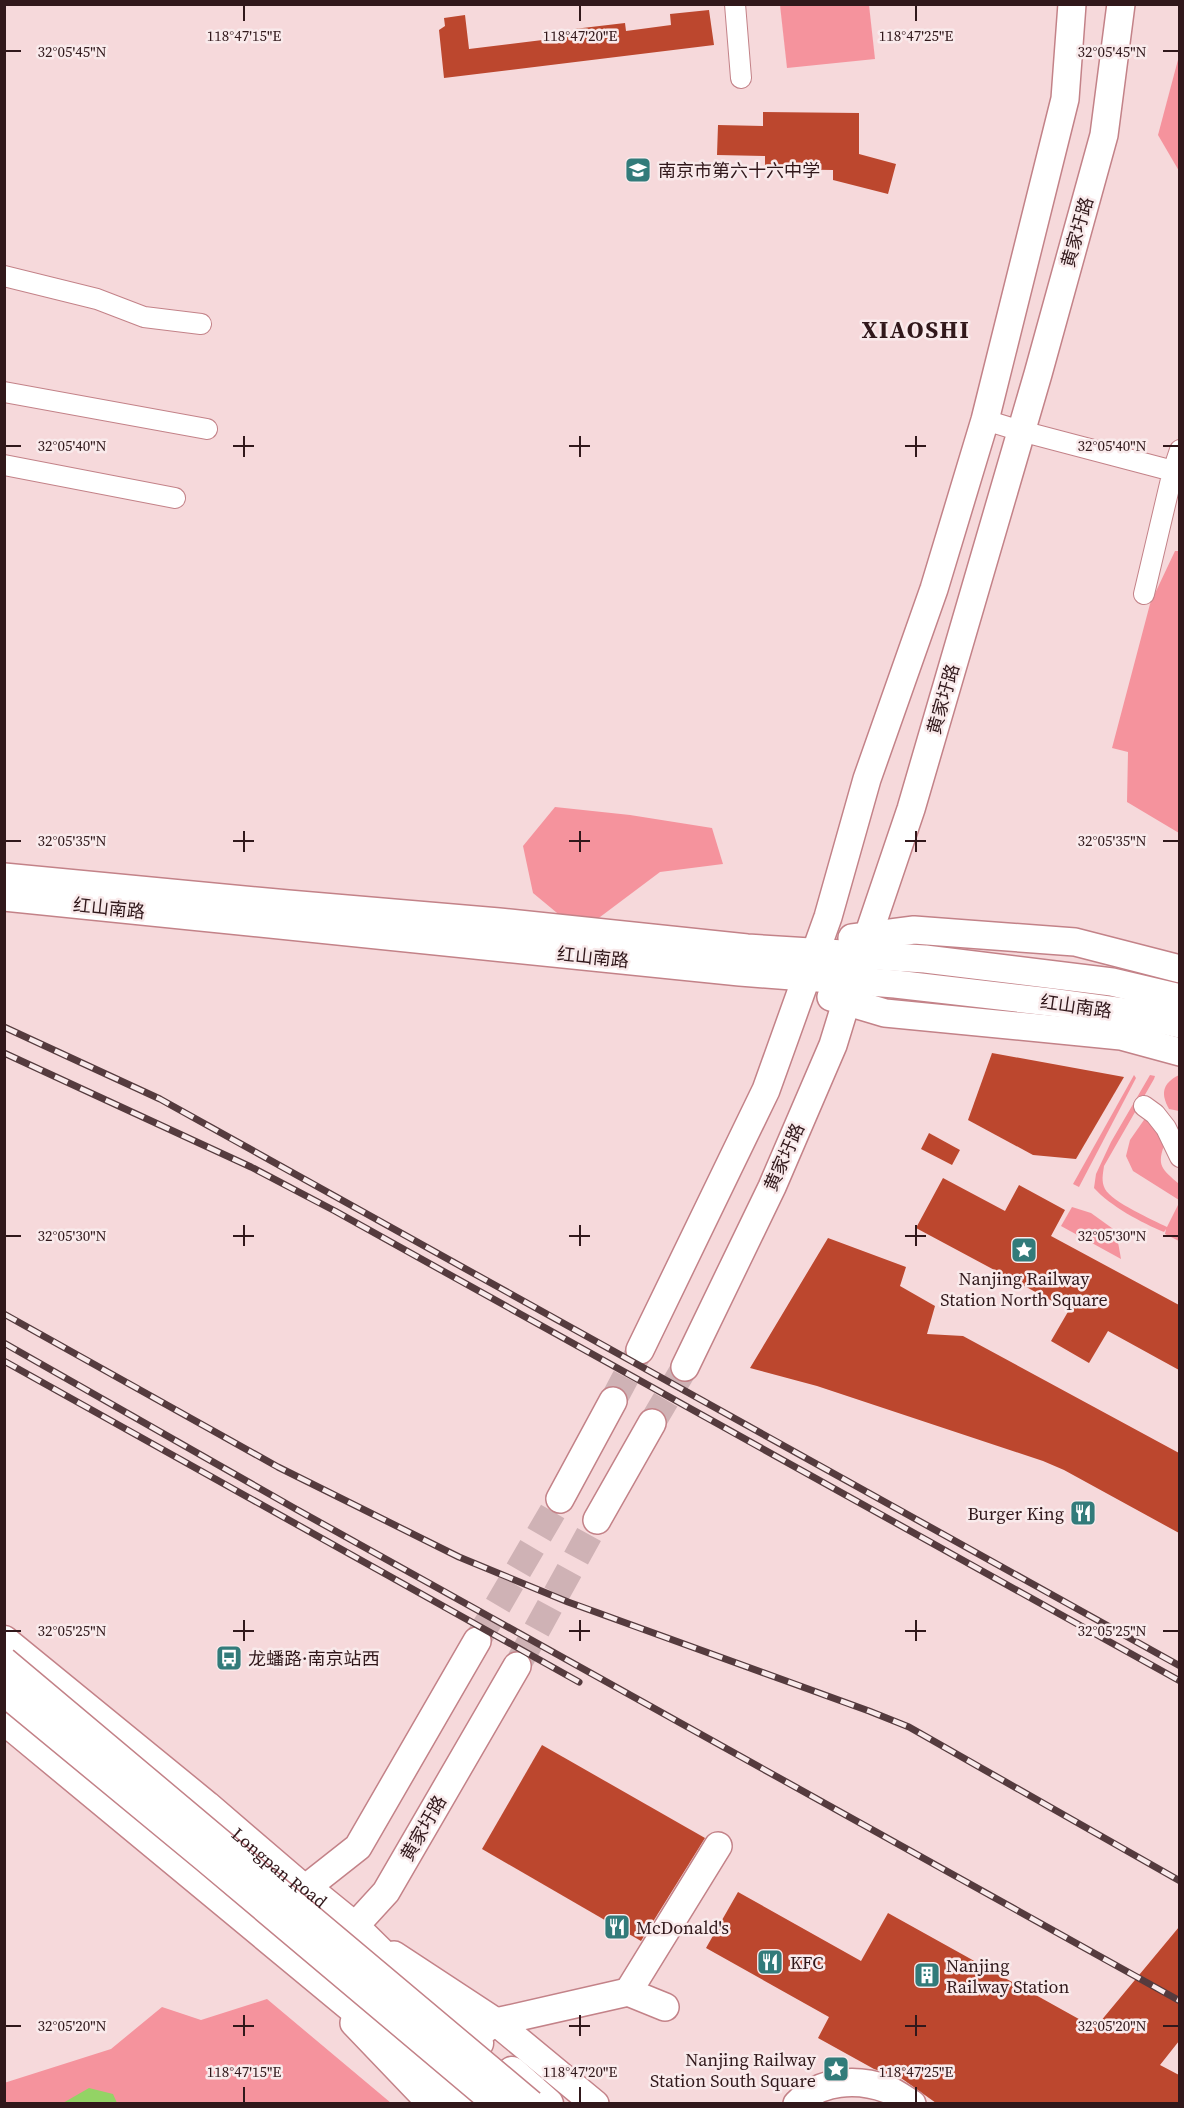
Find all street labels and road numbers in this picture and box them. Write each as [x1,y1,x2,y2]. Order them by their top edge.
street label: 黄家圩路 [1055,194,1099,270]
street label: 黄家圩路 [921,661,965,737]
street label: 红山南路 [72,892,146,924]
street label: 红山南路 [556,941,630,973]
street label: 红山南路 [1039,989,1113,1023]
street label: 黄家圩路 [758,1119,810,1195]
street label: 黄家圩路 [394,1791,452,1865]
street label: Longpan Road [227,1821,333,1913]

